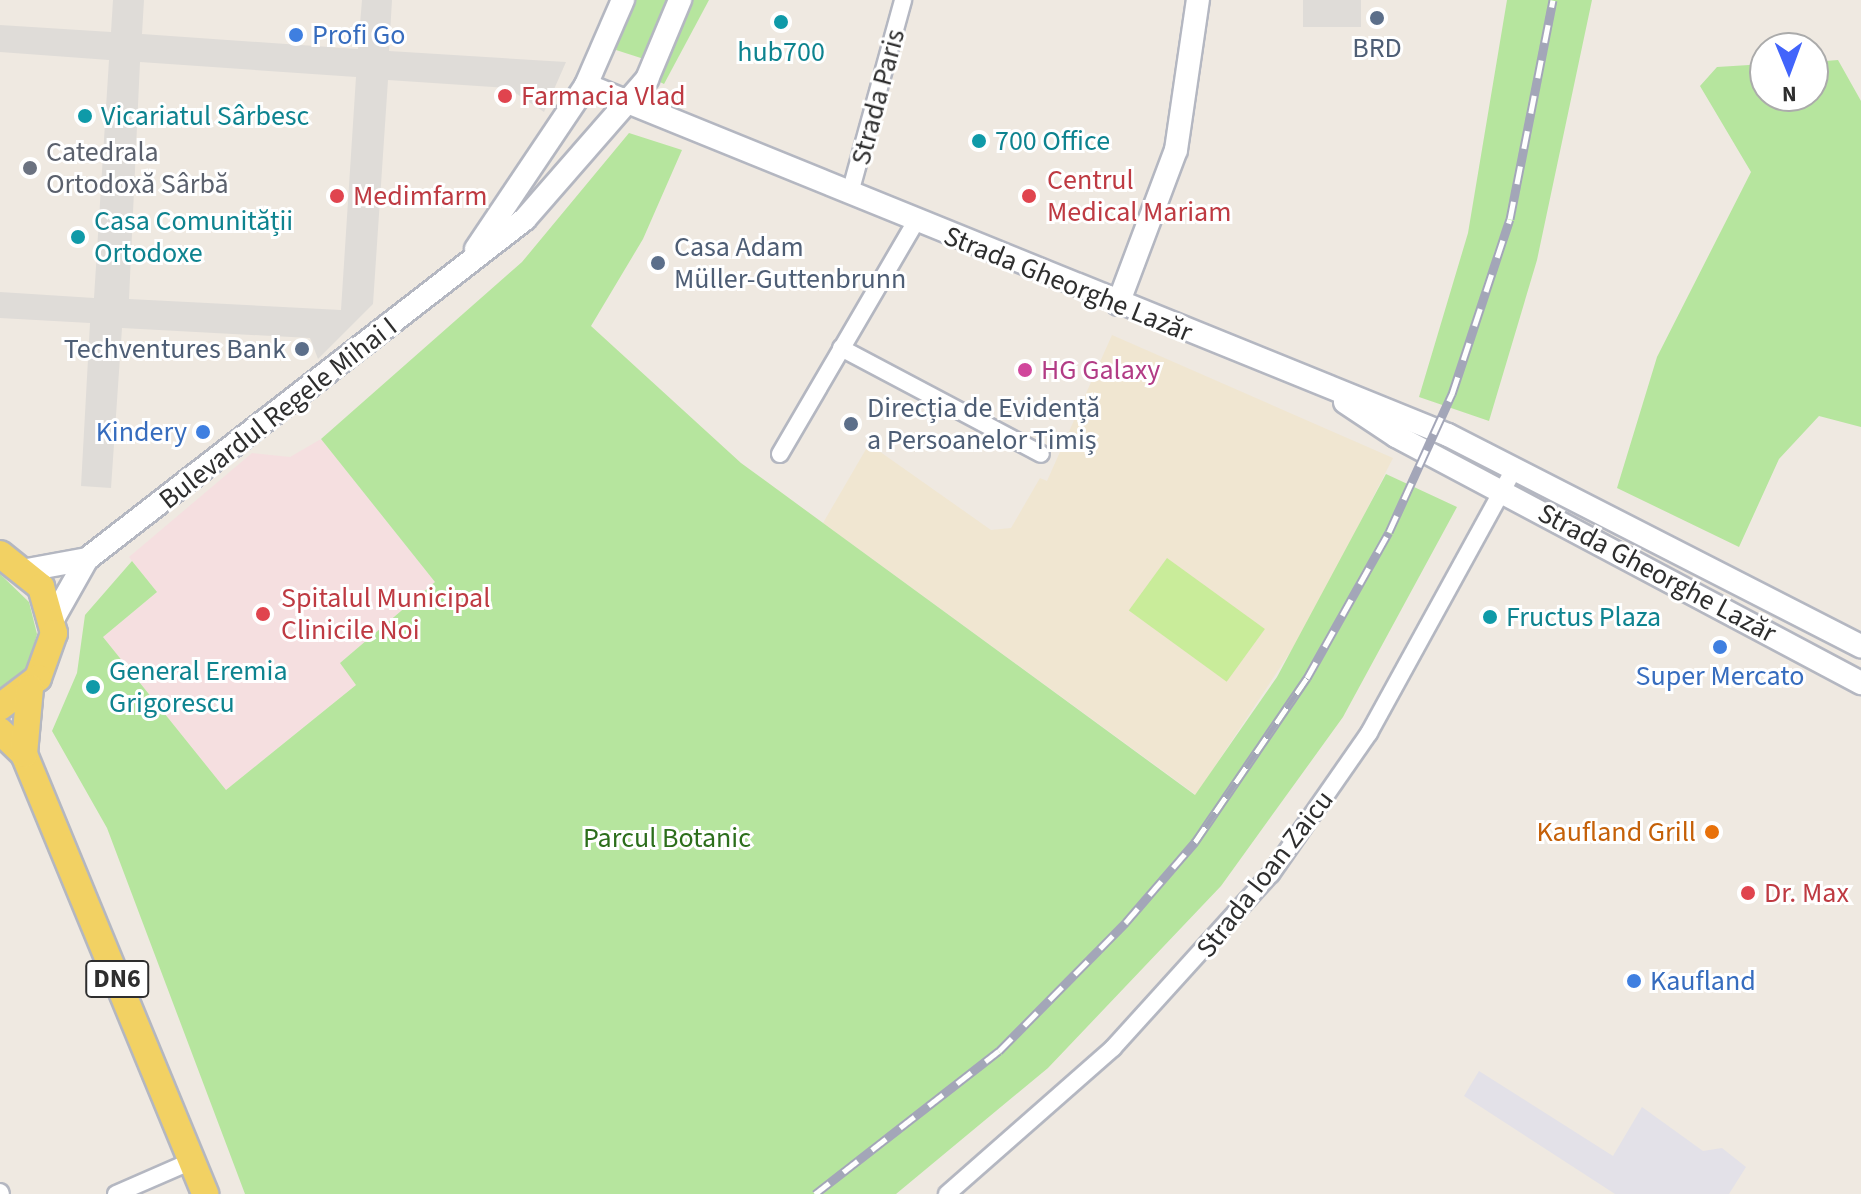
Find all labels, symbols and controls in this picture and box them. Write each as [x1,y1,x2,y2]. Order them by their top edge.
marker: BRD [1368,9,1386,27]
marker: hub700 [772,13,790,31]
place label: Profi Go [312,18,406,52]
street label: Strada Paris [844,25,912,169]
marker: Profi Go [287,26,305,44]
place label: BRD [1352,31,1402,65]
north arrow [1749,32,1829,112]
place label: hub700 [737,35,825,69]
text: N [1782,78,1797,110]
place label: Farmacia Vlad [521,79,686,113]
marker: Farmacia Vlad [496,87,514,105]
place label: Vicariatul Sârbesc [101,99,309,133]
marker: Vicariatul Sârbesc [76,107,94,125]
place label: 700 Office [995,124,1110,158]
marker: 700 Office [970,132,988,150]
place label: Catedrala Ortodoxă Sârbă [46,135,229,201]
marker: Catedrala Ortodoxă Sârbă [21,159,39,177]
place label: Centrul Medical Mariam [1047,163,1231,229]
place label: Medimfarm [353,179,488,213]
marker: Centrul Medical Mariam [1018,185,1040,207]
marker: Medimfarm [328,187,346,205]
place label: Casa Comunității Ortodoxe [94,204,293,270]
street label: Strada Gheorghe Lazăr [939,219,1197,349]
marker: Casa Comunității Ortodoxe [69,228,87,246]
place label: Casa Adam Müller-Guttenbrunn [674,230,906,296]
marker: Casa Adam Müller-Guttenbrunn [649,254,667,272]
street label: Bulevardul Regele Mihai I [152,310,404,516]
place label: Techventures Bank [64,332,286,366]
marker: Techventures Bank [293,340,311,358]
place label: HG Galaxy [1041,353,1160,387]
marker: HG Galaxy [1016,361,1034,379]
place label: Direcția de Evidență a Persoanelor Timiș [867,391,1100,457]
place label: Kindery [96,415,187,449]
marker: Direcția de Evidență a Persoanelor Timiș [842,415,860,433]
marker: Kindery [194,423,212,441]
street label: Strada Gheorghe Lazăr [1532,496,1782,650]
place label: Spitalul Municipal Clinicile Noi [281,581,490,647]
place label: Fructus Plaza [1506,600,1661,634]
marker: Spitalul Municipal Clinicile Noi [252,603,274,625]
marker: Fructus Plaza [1481,608,1499,626]
marker: Super Mercato [1711,638,1729,656]
place label: General Eremia Grigorescu [109,654,288,720]
place label: Super Mercato [1635,659,1805,693]
marker: General Eremia Grigorescu [84,678,102,696]
street label: Strada Ioan Zaicu [1189,784,1341,964]
place label: Kaufland Grill [1536,815,1696,849]
park label: Parcul Botanic [583,821,751,855]
marker: Kaufland Grill [1703,823,1721,841]
place label: Dr. Max [1764,876,1849,910]
marker: Dr. Max [1739,884,1757,902]
road number: DN6 [85,957,149,1001]
place label: Kaufland [1650,964,1756,998]
marker: Kaufland [1625,972,1643,990]

